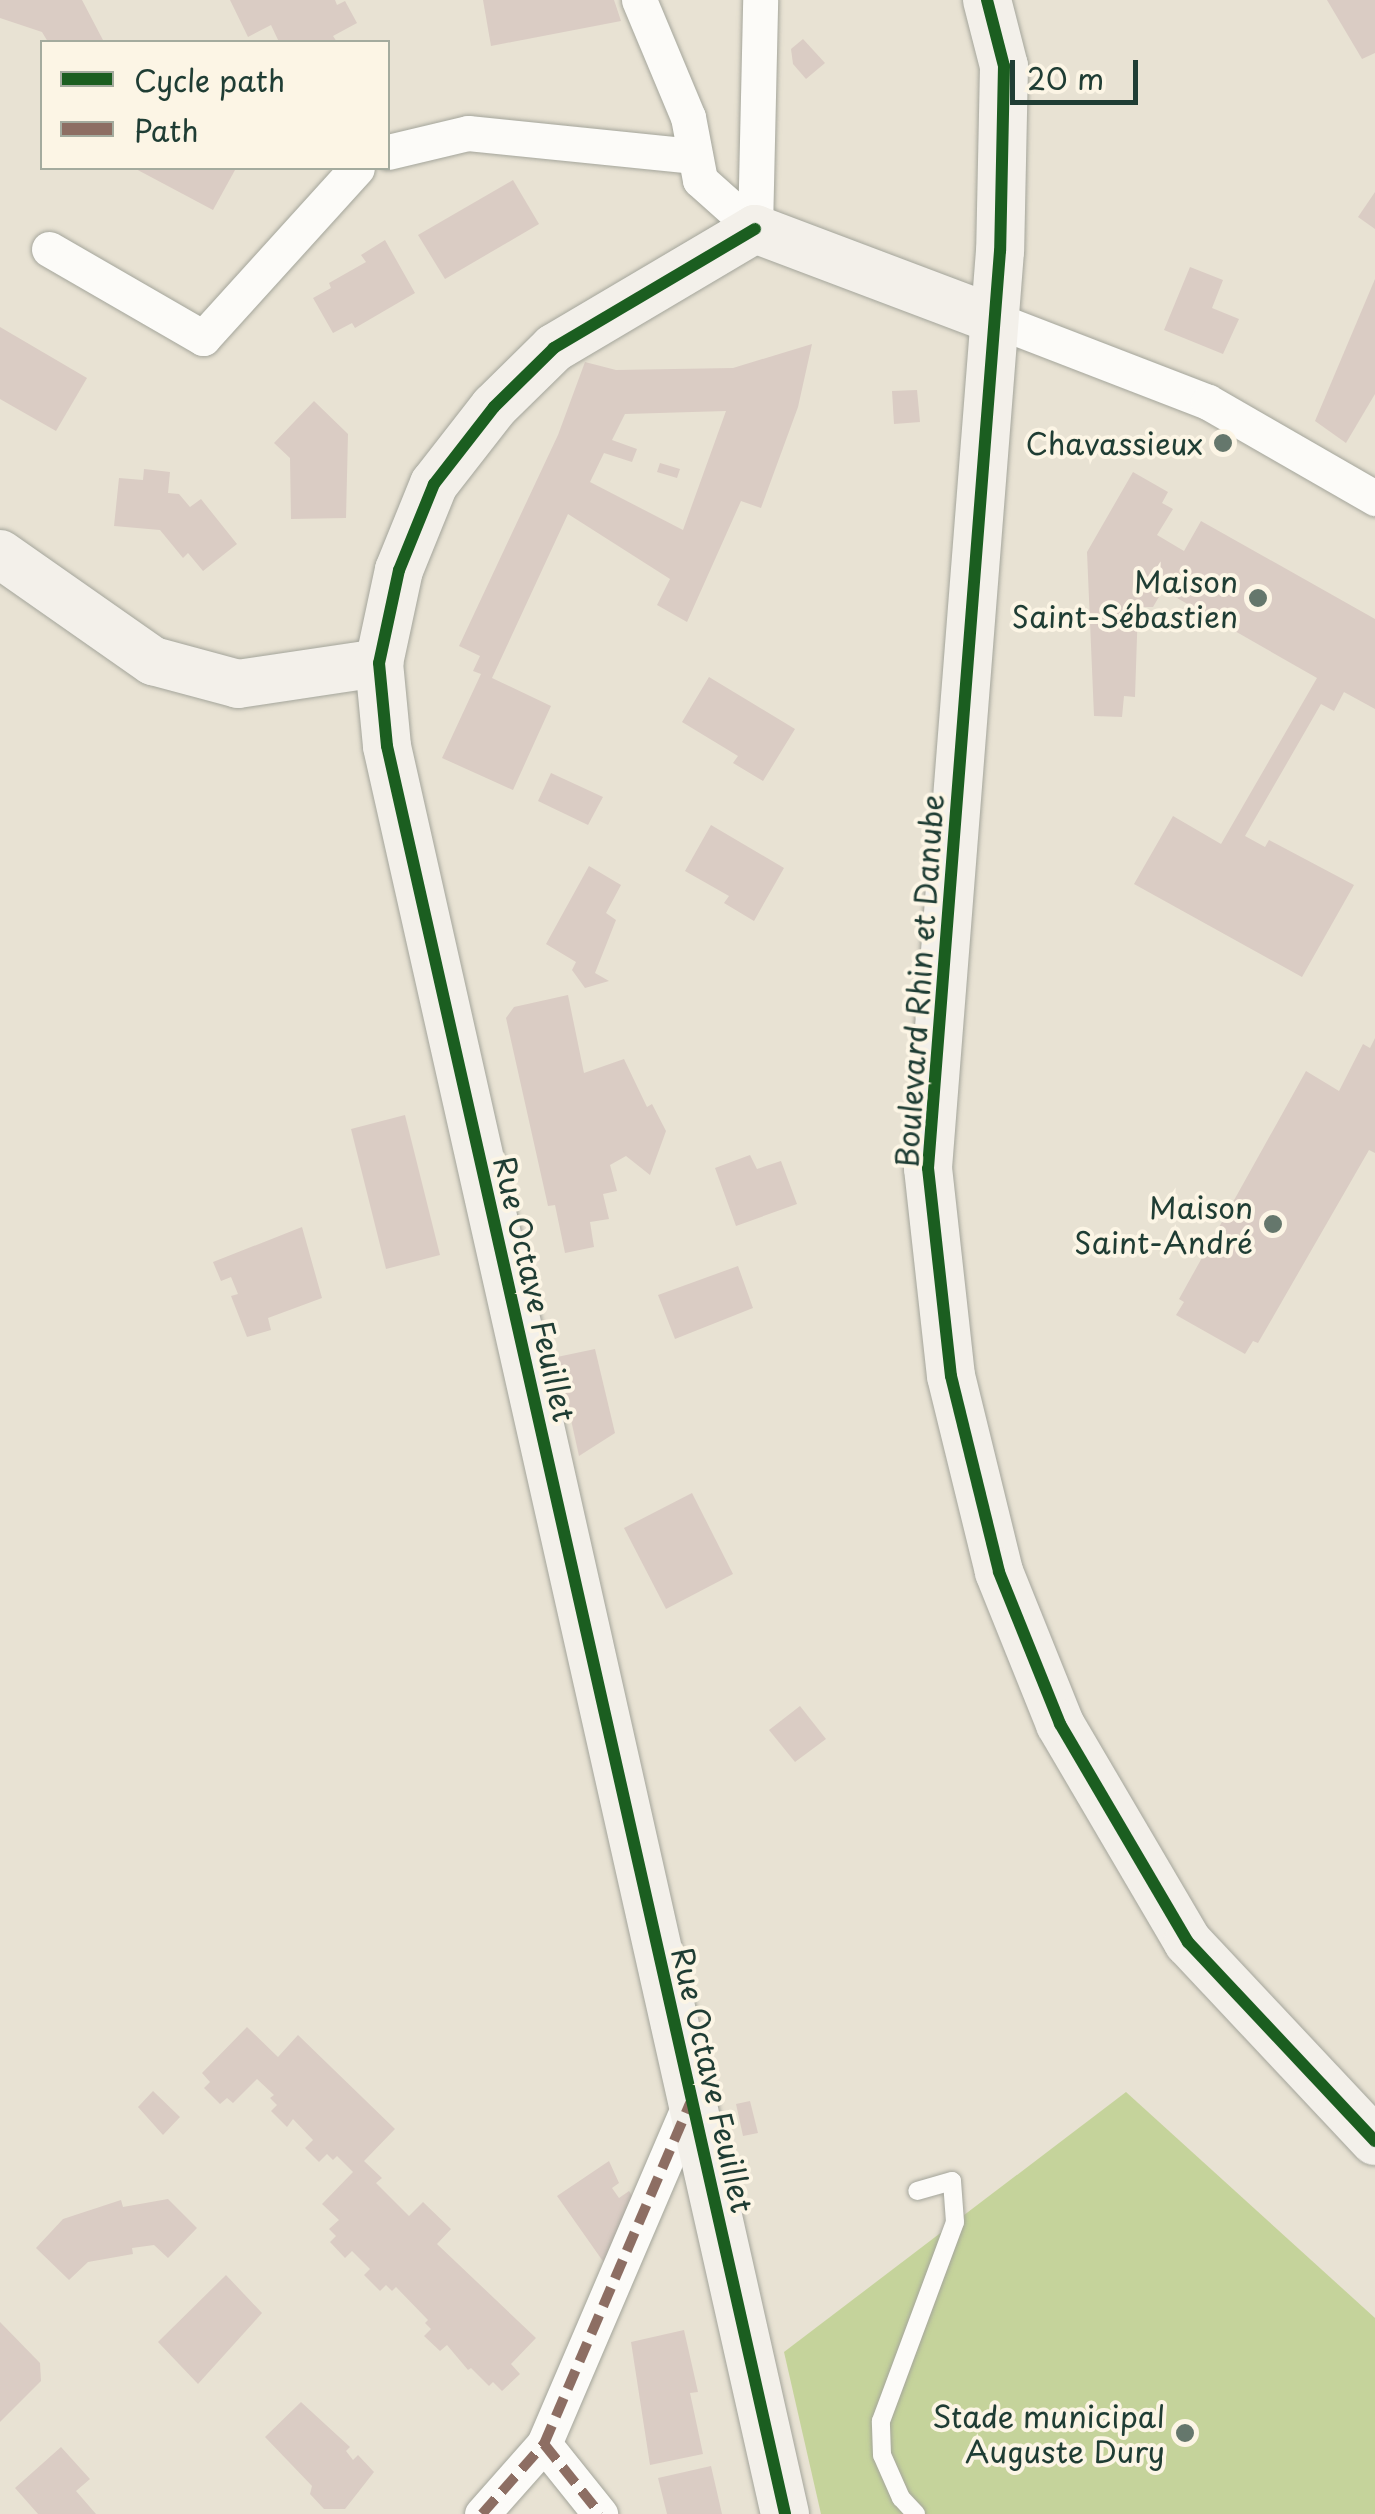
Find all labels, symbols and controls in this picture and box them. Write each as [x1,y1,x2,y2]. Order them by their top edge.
legend [40,40,390,170]
scale bar [1015,40,1142,102]
text: 20 m [1027,55,1104,100]
text: Cycle path [134,57,285,102]
text: Path [134,107,199,152]
place label: Chavassieux [1026,425,1203,461]
marker: Chavassieux [1212,432,1234,454]
place label: Maison Saint-Sébastien [1011,563,1238,634]
marker: Maison Saint-Sébastien [1247,587,1269,609]
street label: Boulevard Rhin et Danube [888,791,950,1171]
street label: Rue Octave Feuillet [487,1151,583,1427]
place label: Maison Saint-André [1074,1189,1253,1260]
marker: Maison Saint-André [1262,1213,1284,1235]
street label: Rue Octave Feuillet [665,1942,761,2218]
place label: Stade municipal Auguste Dury [932,2398,1165,2468]
marker: Stade municipal Auguste Dury [1174,2422,1196,2444]

